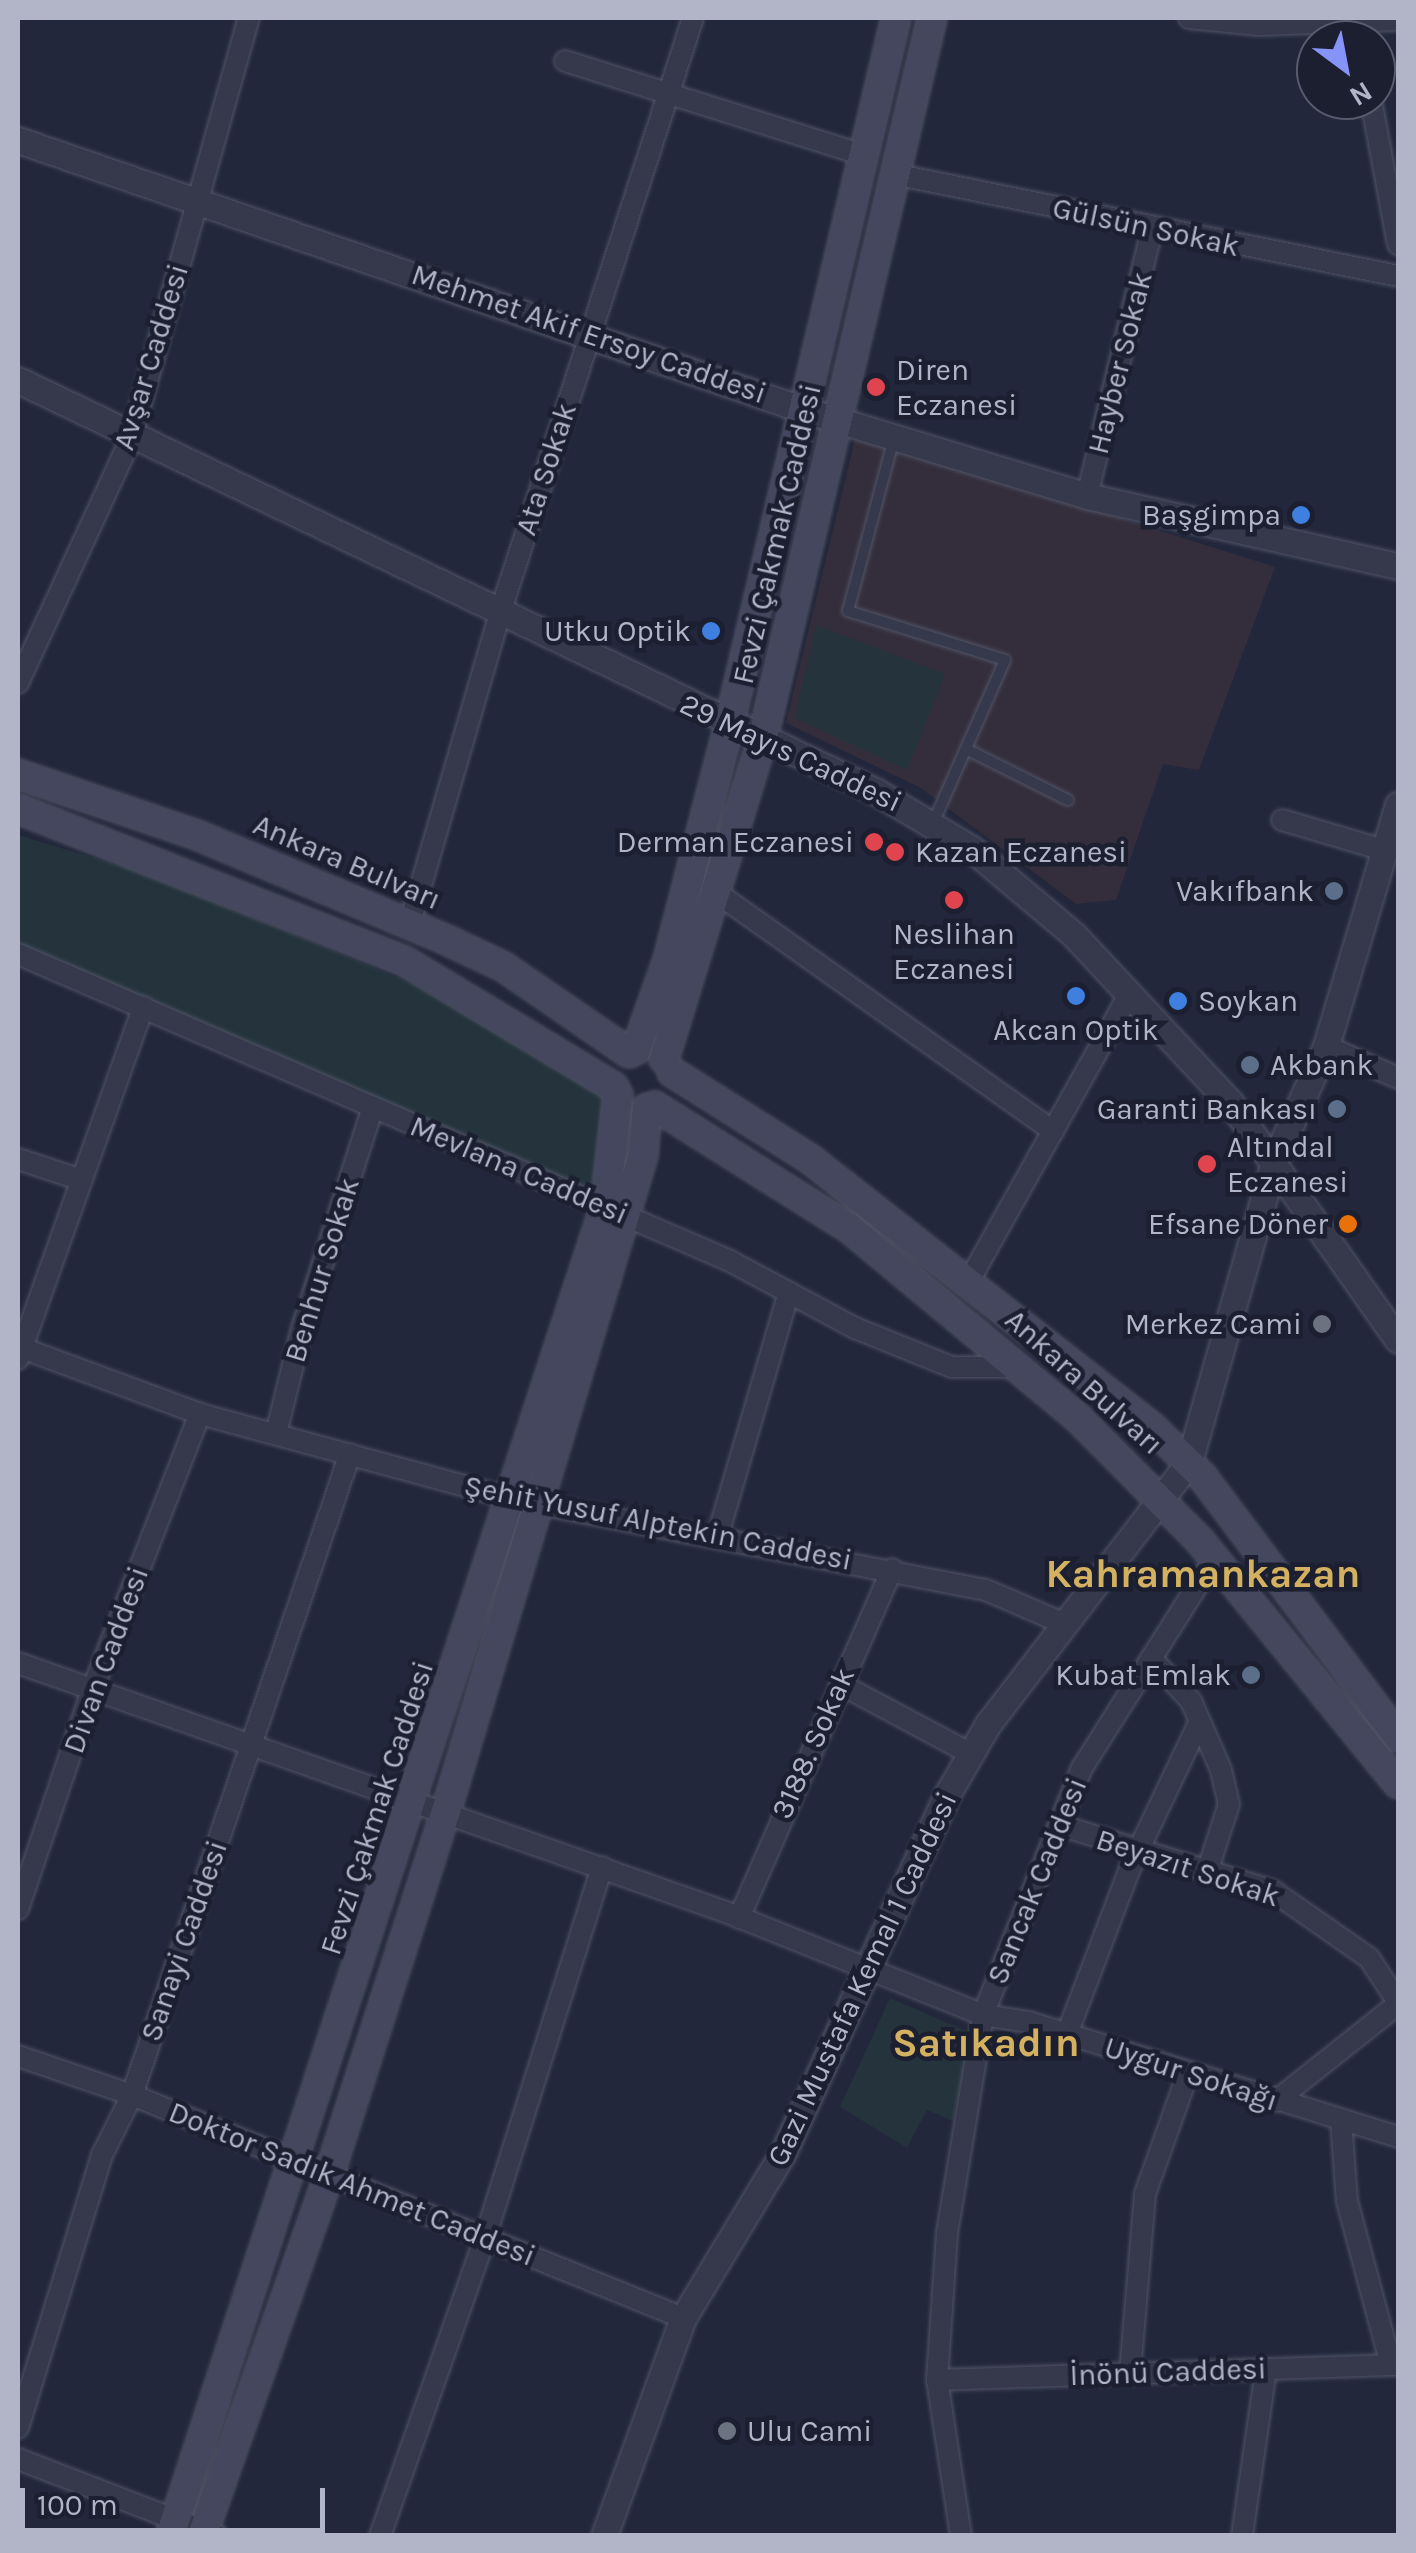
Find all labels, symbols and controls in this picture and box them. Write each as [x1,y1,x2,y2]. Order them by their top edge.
north arrow [1296,20,1396,120]
text: N [1344,75,1378,113]
street label: Gülsün Sokak [1049,190,1243,264]
street label: Mehmet Akif Ersoy Caddesi [407,256,771,412]
street label: Avşar Caddesi [106,260,196,454]
street label: Hayber Sokak [1080,268,1160,458]
place label: Diren Eczanesi [896,352,1017,422]
marker: Diren Eczanesi [865,376,887,398]
street label: Fevzi Çakmak Caddesi [725,381,829,687]
street label: Ata Sokak [508,398,584,540]
place label: Başgimpa [1142,497,1281,533]
marker: Başgimpa [1290,504,1312,526]
place label: Utku Optik [544,613,691,649]
marker: Utku Optik [700,620,722,642]
street label: 29 Mayıs Caddesi [675,686,907,820]
street label: Ankara Bulvarı [248,806,446,918]
place label: Derman Eczanesi [617,824,854,860]
marker: Derman Eczanesi [863,831,885,853]
place label: Kazan Eczanesi [915,834,1127,870]
marker: Kazan Eczanesi [884,841,906,863]
place label: Vakıfbank [1176,873,1314,909]
marker: Vakıfbank [1323,880,1345,902]
marker: Neslihan Eczanesi [943,889,965,911]
place label: Neslihan Eczanesi [893,916,1015,986]
place label: Soykan [1198,983,1298,1019]
marker: Akcan Optik [1065,985,1087,1007]
marker: Soykan [1167,990,1189,1012]
place label: Akcan Optik [993,1012,1159,1048]
place label: Akbank [1270,1047,1373,1083]
marker: Akbank [1239,1054,1261,1076]
place label: Garanti Bankası [1097,1091,1317,1127]
marker: Garanti Bankası [1326,1098,1348,1120]
street label: Mevlana Caddesi [405,1108,633,1232]
place label: Altındal Eczanesi [1227,1129,1348,1200]
marker: Altındal Eczanesi [1196,1153,1218,1175]
street label: Benhur Sokak [277,1173,367,1367]
place label: Efsane Döner [1148,1206,1328,1242]
marker: Efsane Döner [1337,1213,1359,1235]
street label: Ankara Bulvarı [998,1302,1170,1462]
place label: Merkez Cami [1125,1306,1302,1342]
marker: Merkez Cami [1311,1313,1333,1335]
street label: Şehit Yusuf Alptekin Caddesi [461,1468,855,1578]
district label: Kahramankazan [1045,1550,1361,1598]
street label: Divan Caddesi [56,1562,156,1758]
street label: Fevzi Çakmak Caddesi [313,1657,441,1959]
place label: Kubat Emlak [1055,1657,1231,1693]
street label: 3188. Sokak [764,1662,862,1824]
marker: Kubat Emlak [1240,1664,1262,1686]
street label: Sancak Caddesi [979,1773,1095,1989]
street label: Gazi Mustafa Kemal 1 Caddesi [759,1786,965,2172]
street label: Beyazıt Sokak [1092,1821,1284,1915]
street label: Sanayi Caddesi [133,1836,235,2046]
district label: Satıkadın [892,2019,1080,2067]
street label: Uygur Sokağı [1100,2029,1282,2119]
street label: Doktor Sadık Ahmet Caddesi [164,2094,540,2274]
street label: İnönü Caddesi [1069,2351,1267,2393]
place label: Ulu Cami [747,2413,872,2449]
marker: Ulu Cami [716,2420,738,2442]
scale bar [25,2468,330,2530]
text: 100 m [37,2487,118,2523]

